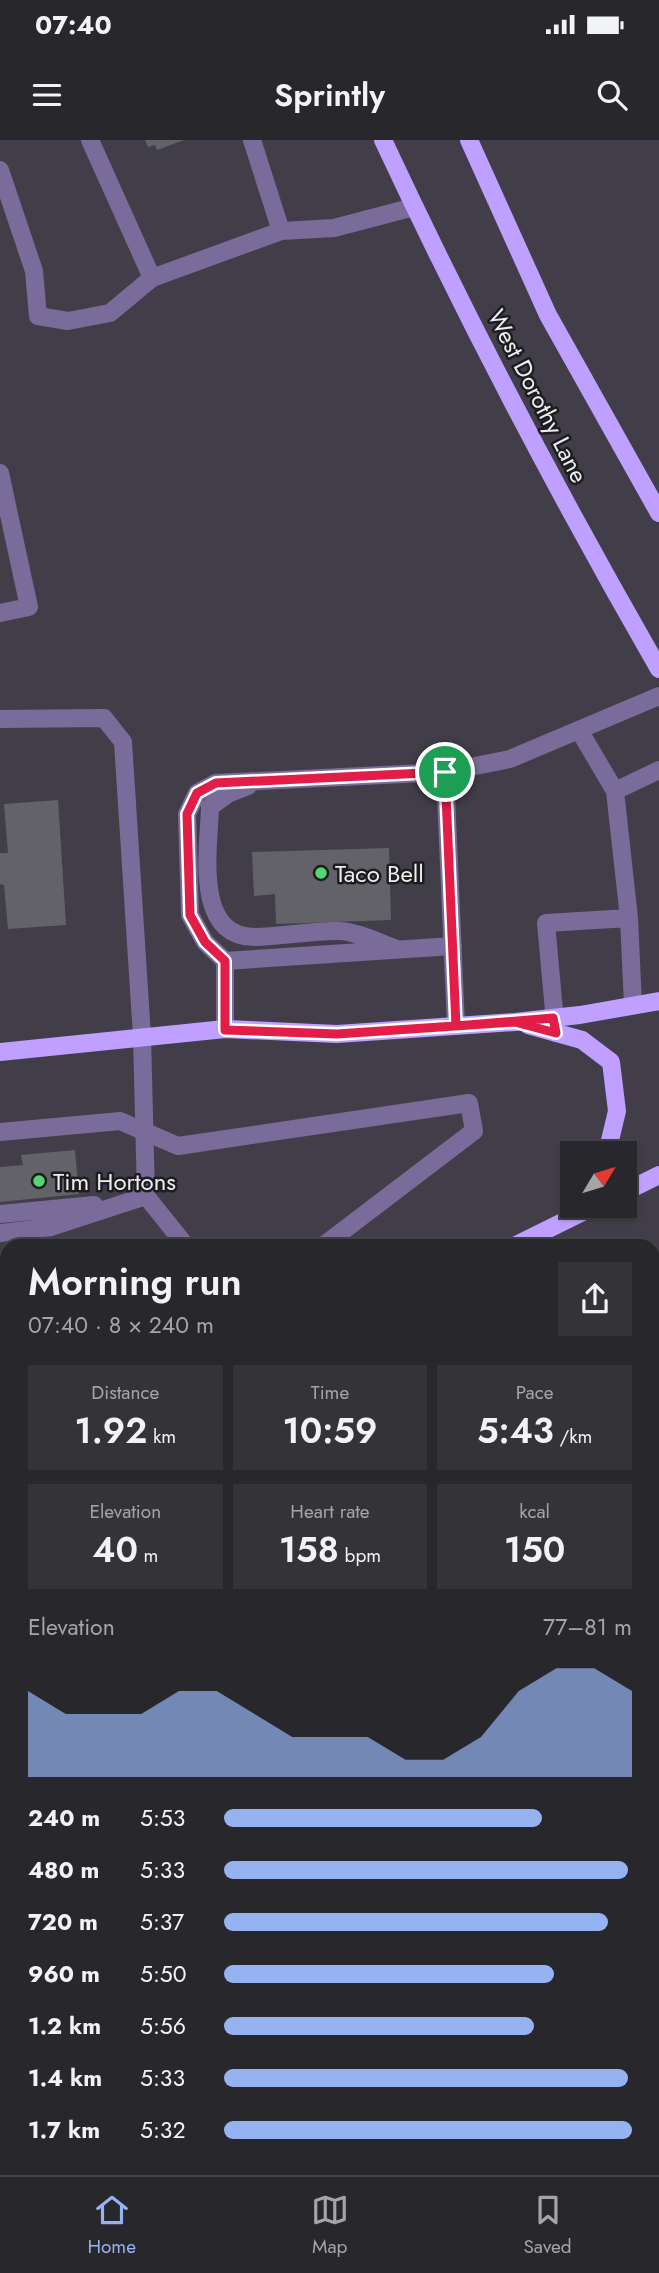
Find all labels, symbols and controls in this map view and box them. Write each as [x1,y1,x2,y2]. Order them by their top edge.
text: 07:40 [35,6,112,44]
text: Sprintly [274,72,385,118]
icon: menu [28,76,66,114]
icon: search [593,76,631,114]
street label: West Dorothy Lane [479,303,597,489]
pin [415,742,475,802]
icon: arrive [426,753,464,791]
place label: Taco Bell [335,856,424,891]
marker: Taco Bell [313,865,329,881]
north arrow [560,1141,637,1218]
map controls [560,1141,637,1218]
place label: Tim Hortons [53,1164,176,1199]
marker: Tim Hortons [31,1173,47,1189]
text: Morning run [28,1254,242,1309]
button: share [558,1262,632,1336]
text: 07:40 · 8 × 240 m [28,1308,214,1342]
text: Distance [91,1379,159,1406]
text: Time [311,1379,349,1406]
text: Pace [516,1379,554,1406]
text: 1.92 [75,1406,147,1456]
text: 10:59 [283,1406,377,1456]
text: 5:43 [477,1406,554,1456]
text: km [147,1423,176,1450]
text: /km [554,1423,592,1450]
text: Elevation [89,1498,161,1525]
text: Heart rate [290,1498,370,1525]
text: kcal [519,1498,550,1525]
text: 40 [92,1525,138,1575]
text: 158 [279,1525,339,1575]
text: 150 [504,1525,565,1575]
text: m [138,1542,158,1569]
text: bpm [339,1542,381,1569]
text: Elevation [28,1610,115,1644]
text: 77–81 m [543,1610,632,1644]
text: 240 m [28,1801,100,1835]
text: 5:53 [140,1801,185,1835]
text: 480 m [28,1853,99,1887]
text: 5:33 [140,1853,185,1887]
text: 720 m [28,1905,98,1939]
text: 5:37 [140,1905,184,1939]
text: 960 m [28,1957,100,1991]
text: 5:50 [140,1957,187,1991]
text: 1.2 km [28,2009,101,2043]
text: 5:56 [140,2009,186,2043]
text: 1.4 km [28,2061,102,2095]
text: 5:33 [140,2061,185,2095]
text: 1.7 km [28,2113,100,2147]
text: 5:32 [140,2113,186,2147]
tab: Home [87,2191,136,2260]
tab: Map [311,2191,349,2260]
tab: Saved [523,2191,572,2260]

